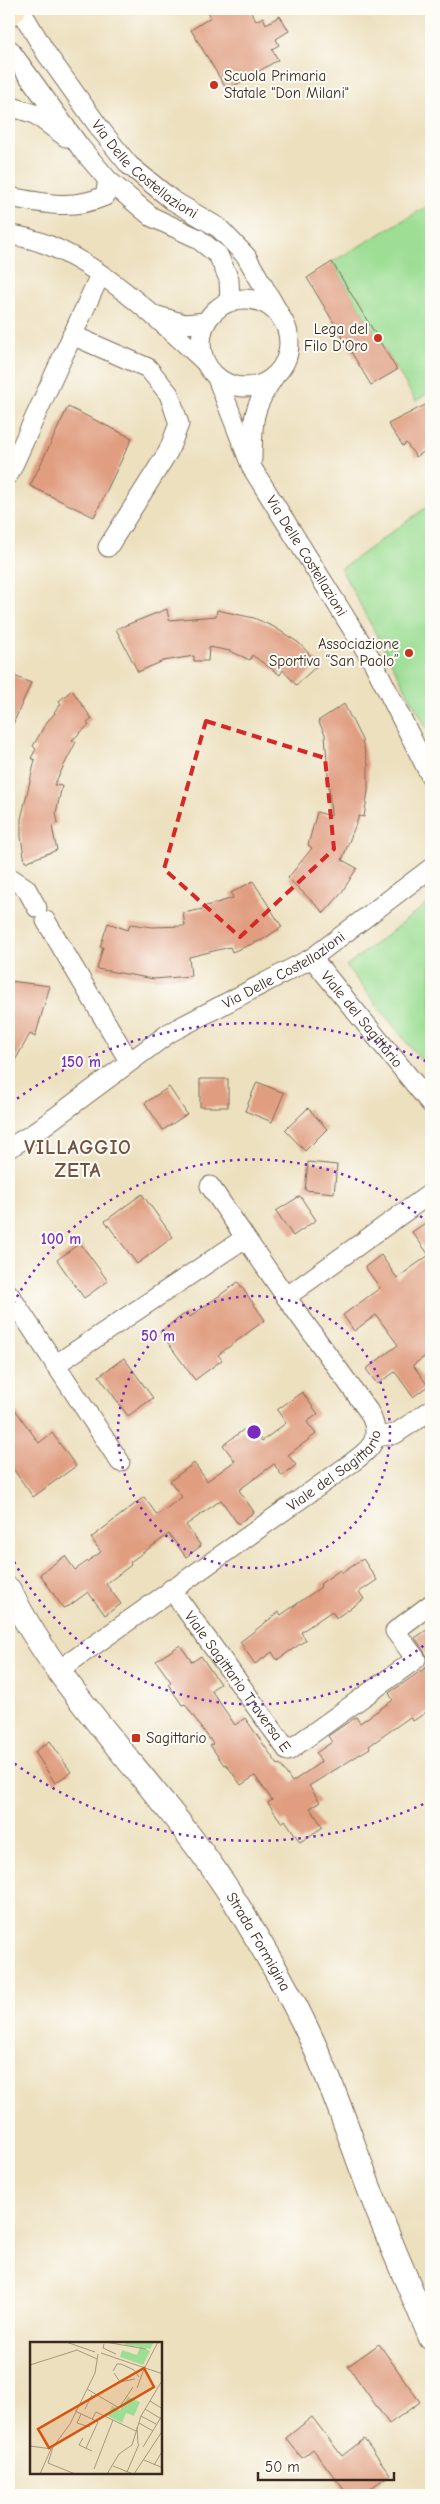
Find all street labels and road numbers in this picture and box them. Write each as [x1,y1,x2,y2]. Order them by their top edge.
street label: Via Delle Costellazioni [88,116,201,222]
street label: Via Delle Costellazioni [262,492,351,619]
street label: Via Delle Costellazioni [219,927,348,1012]
street label: Viale del Sagittario [317,967,407,1071]
street label: Viale del Sagittario [283,1430,384,1515]
street label: Viale Sagittario Traversa E [181,1607,295,1755]
street label: Strada Formigina [222,1889,295,1994]

